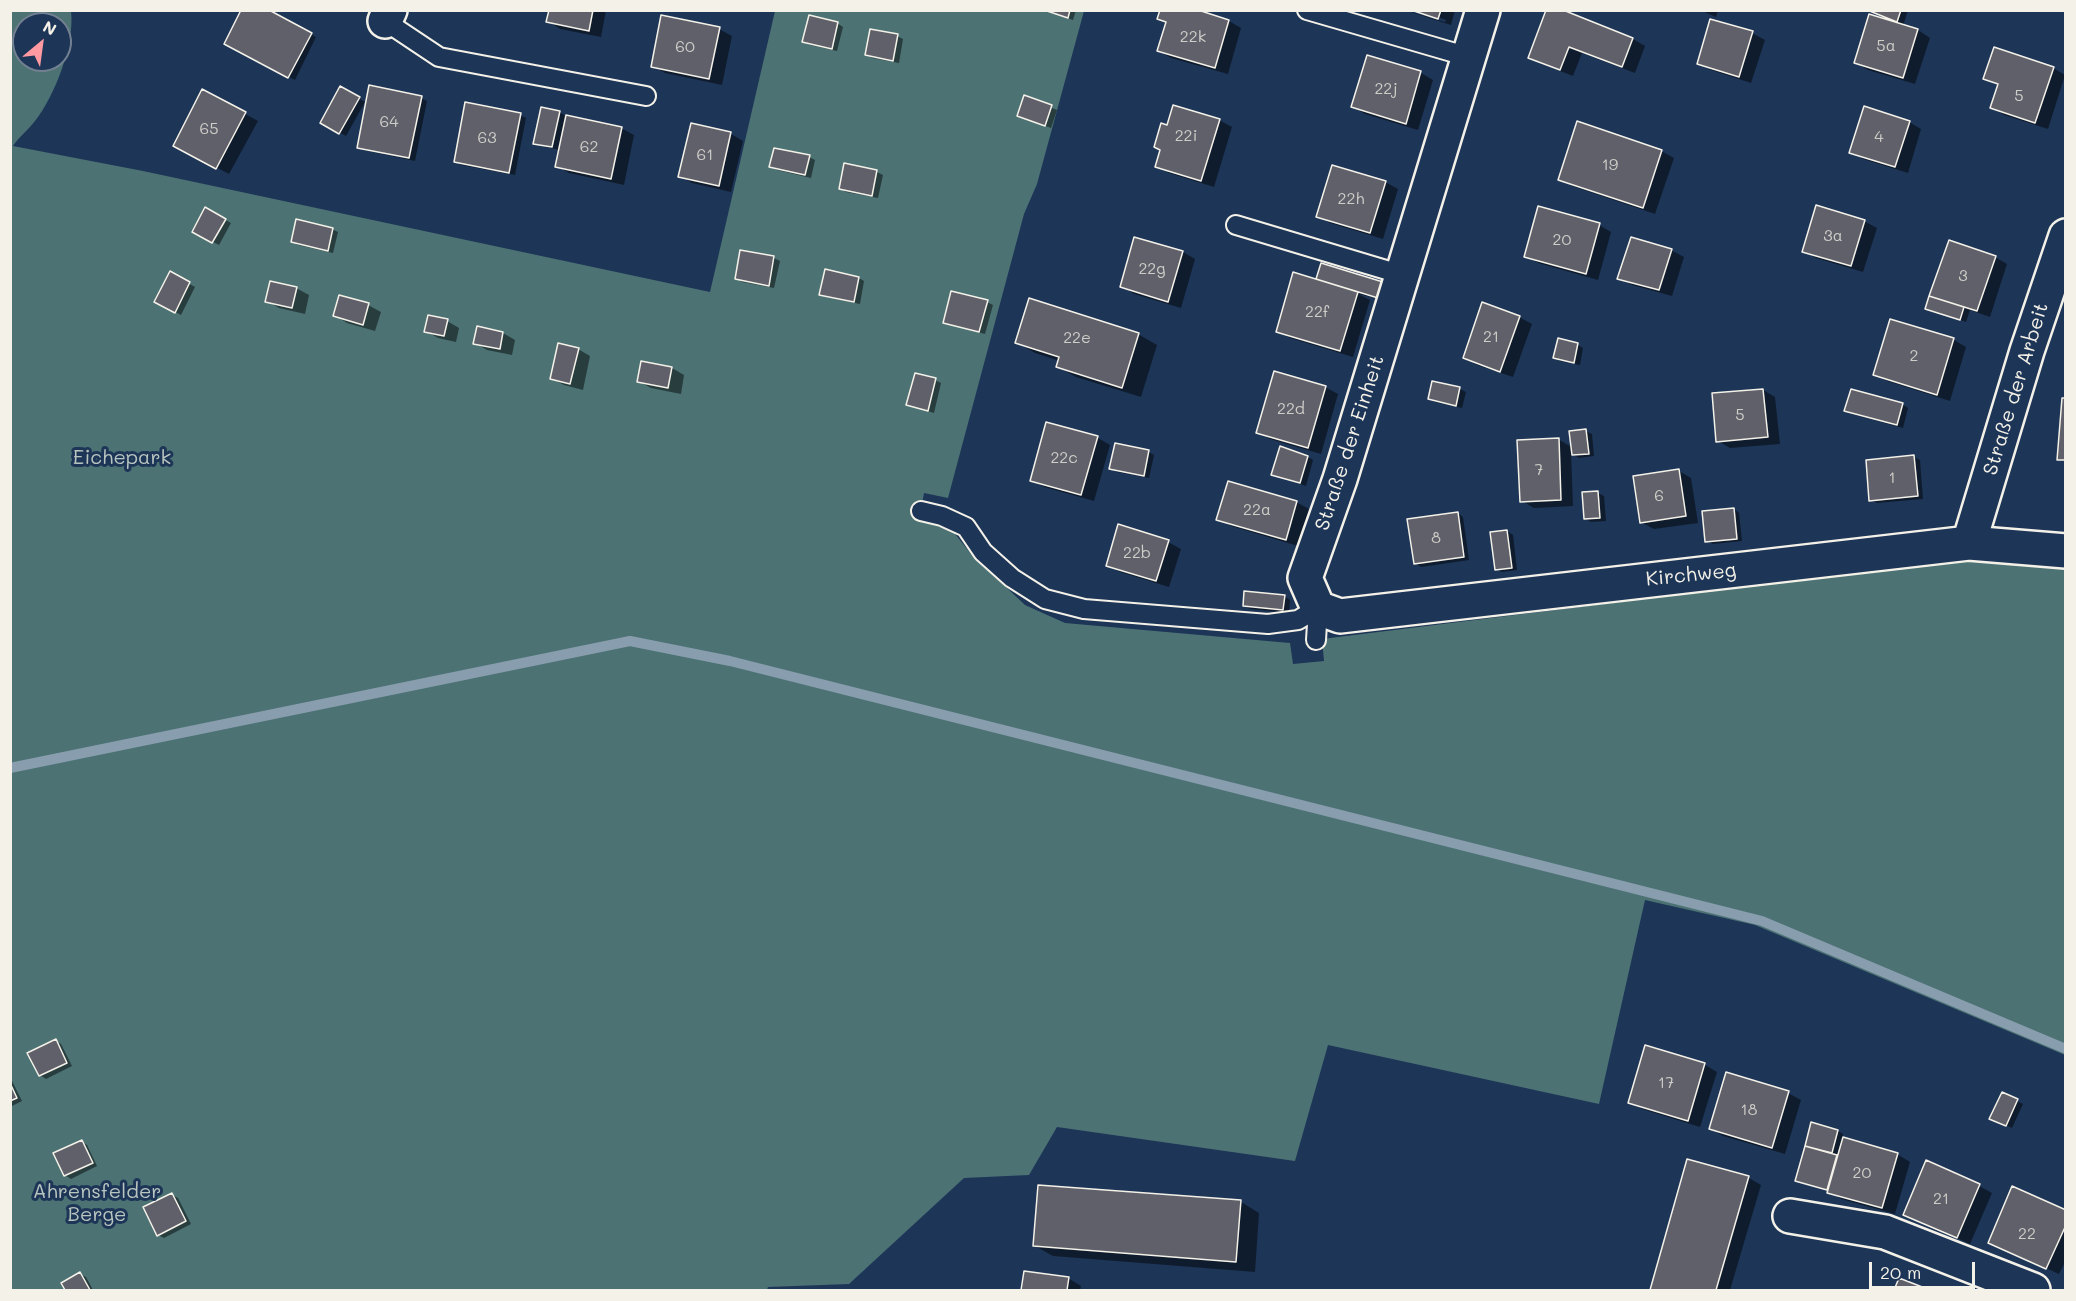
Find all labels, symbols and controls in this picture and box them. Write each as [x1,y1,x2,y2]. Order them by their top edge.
north arrow [12,12,72,72]
text: N [40,15,60,40]
house number: 22k [1180,27,1206,47]
house number: 5a [1876,36,1896,56]
house number: 60 [675,37,695,57]
house number: 22j [1374,79,1398,99]
house number: 5 [2014,86,2024,106]
house number: 64 [379,112,399,132]
house number: 65 [200,119,218,139]
house number: 22i [1175,126,1197,146]
house number: 4 [1874,127,1884,147]
house number: 63 [477,128,497,148]
house number: 62 [580,137,598,157]
house number: 61 [697,145,713,165]
house number: 19 [1602,155,1618,175]
house number: 22h [1338,189,1364,209]
house number: 3a [1823,226,1843,246]
house number: 20 [1553,230,1571,250]
house number: 22g [1138,259,1166,279]
house number: 3 [1958,266,1968,286]
street label: Straße der Arbeit [1978,300,2054,478]
house number: 22f [1305,302,1329,322]
house number: 21 [1483,327,1499,347]
house number: 22e [1063,328,1091,348]
house number: 2 [1910,346,1918,366]
street label: Straße der Einheit [1310,352,1390,534]
house number: 22d [1277,399,1305,419]
house number: 5 [1735,405,1745,425]
park label: Eichepark [73,446,171,470]
house number: 22c [1050,448,1078,468]
house number: 7 [1535,460,1543,480]
house number: 1 [1888,468,1896,488]
house number: 6 [1654,486,1664,506]
house number: 22a [1243,500,1271,520]
house number: 8 [1431,528,1441,548]
house number: 22b [1123,543,1151,563]
street label: Kirchweg [1645,558,1737,592]
house number: 17 [1658,1073,1674,1093]
house number: 18 [1741,1100,1757,1120]
house number: 20 [1853,1163,1871,1183]
park label: Ahrensfelder Berge [33,1180,161,1227]
house number: 21 [1933,1189,1949,1209]
house number: 22 [2018,1224,2036,1244]
scale bar [1872,1250,1978,1288]
text: 20 m [1880,1260,1921,1284]

